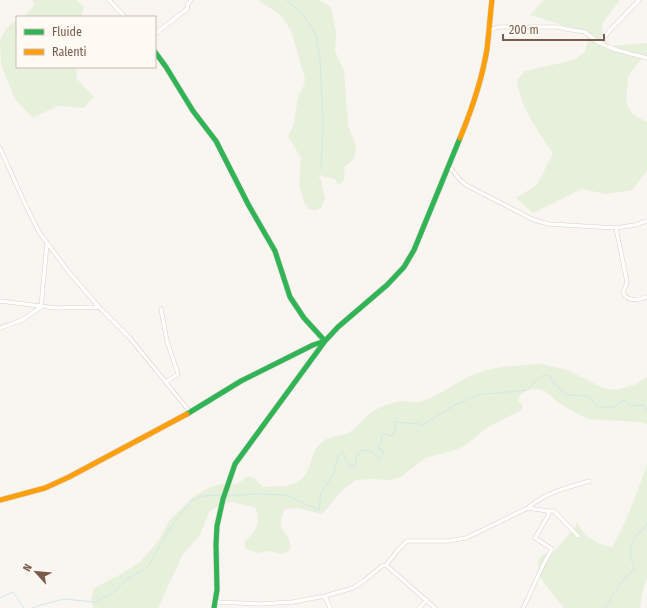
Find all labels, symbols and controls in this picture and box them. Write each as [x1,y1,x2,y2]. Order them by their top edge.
legend [16,16,156,68]
scale bar [503,16,604,42]
text: 200 m [509,23,539,37]
text: Fluide [52,25,82,39]
text: Ralenti [52,45,87,59]
north arrow [16,552,56,592]
text: N [20,562,35,574]

